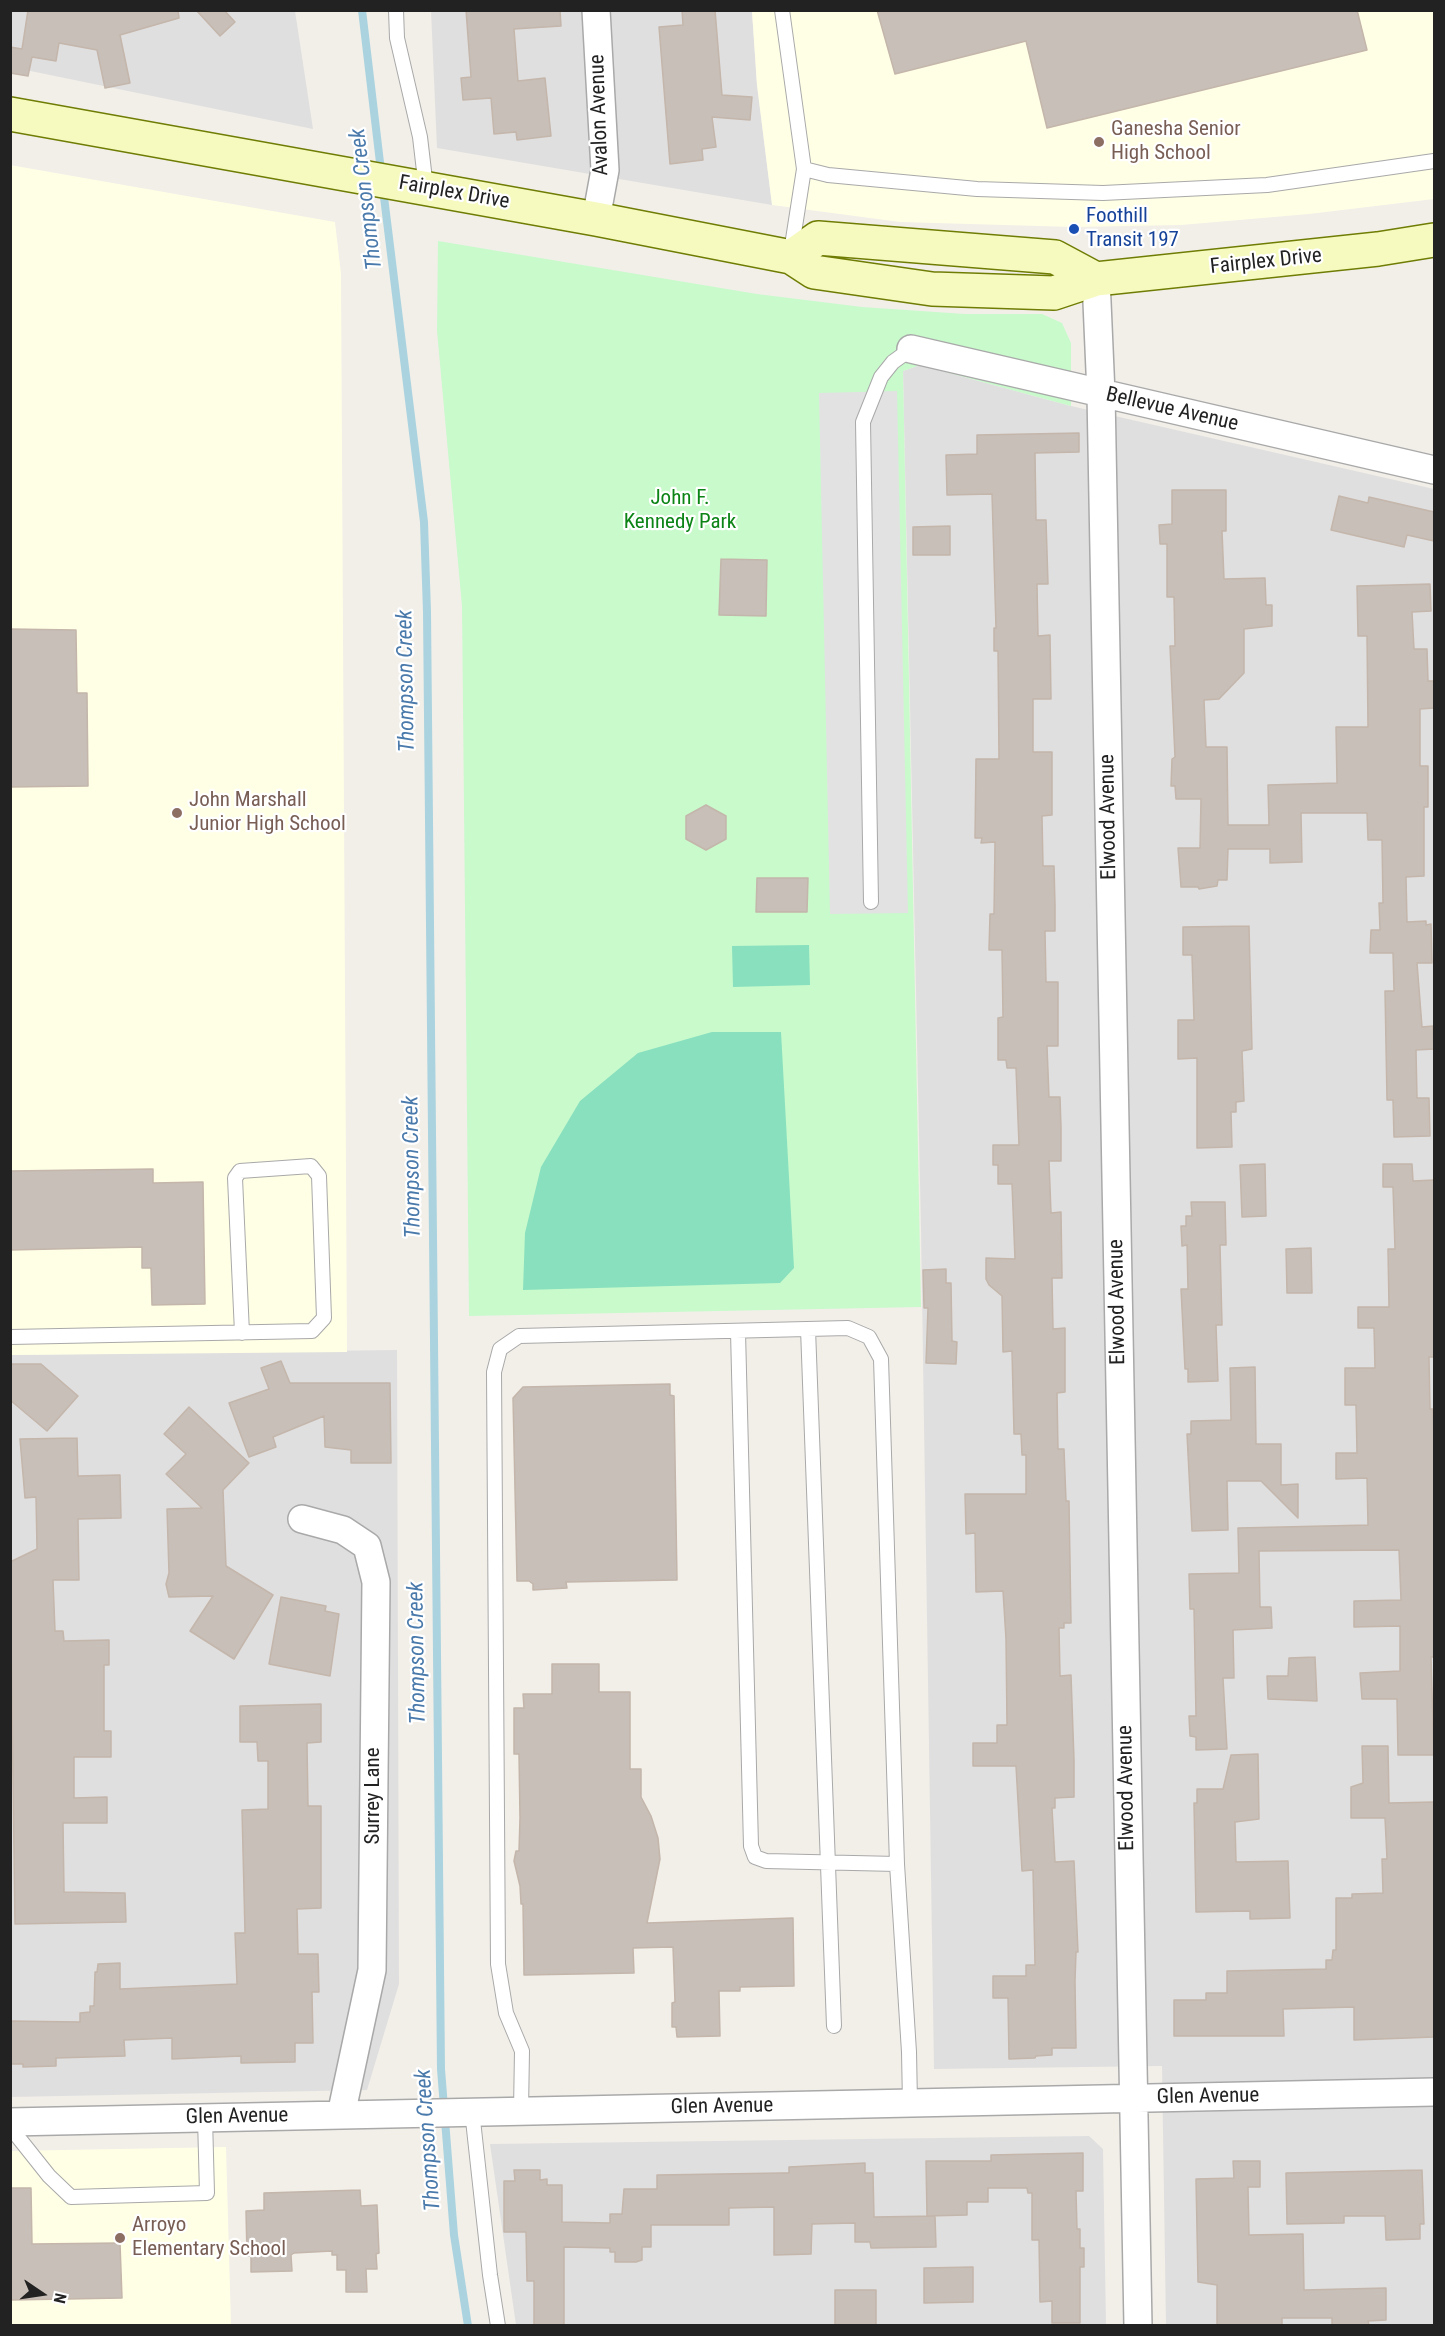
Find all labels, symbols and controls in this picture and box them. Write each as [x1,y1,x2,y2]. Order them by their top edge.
street label: Avalon Avenue [585,54,615,176]
place label: Ganesha Senior High School [1111,117,1241,167]
water label: Thompson Creek [345,127,389,271]
marker: Ganesha Senior High School [1092,135,1106,149]
street label: Fairplex Drive [397,171,511,215]
place label: Foothill Transit 197 [1086,204,1179,254]
marker: Foothill Transit 197 [1067,222,1081,236]
street label: Fairplex Drive [1209,244,1323,280]
street label: Bellevue Avenue [1103,383,1241,437]
park label: John F. Kennedy Park [624,486,736,536]
water label: Thompson Creek [393,610,421,752]
street label: Elwood Avenue [1095,754,1123,880]
place label: John Marshall Junior High School [189,788,346,838]
marker: John Marshall Junior High School [170,806,184,820]
water label: Thompson Creek [399,1096,427,1238]
street label: Elwood Avenue [1104,1239,1132,1365]
water label: Thompson Creek [404,1582,432,1724]
street label: Elwood Avenue [1113,1725,1141,1851]
street label: Surrey Lane [361,1748,387,1844]
water label: Thompson Creek [411,2068,447,2212]
street label: Glen Avenue [1157,2084,1259,2110]
street label: Glen Avenue [671,2094,773,2120]
street label: Glen Avenue [186,2104,288,2130]
place label: Arroyo Elementary School [132,2213,286,2263]
marker: Arroyo Elementary School [113,2231,127,2245]
north arrow [12,2264,72,2324]
text: N [50,2291,70,2305]

